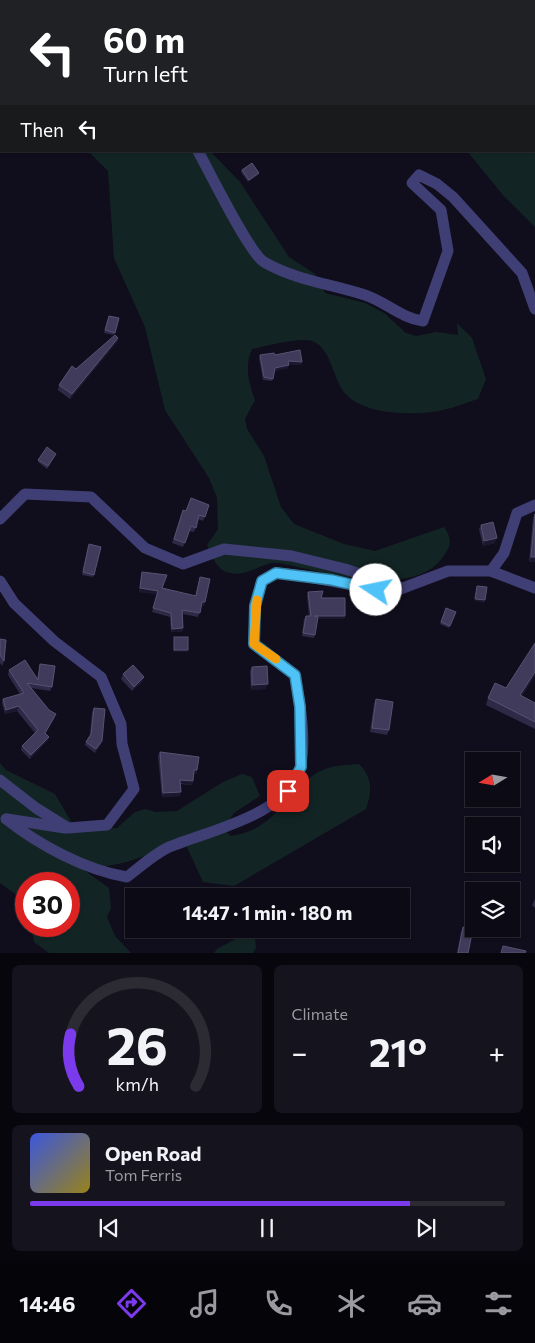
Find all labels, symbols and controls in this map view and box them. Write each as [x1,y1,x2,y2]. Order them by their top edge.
text: 60 m [103,17,185,60]
icon: left [20,20,85,85]
text: Turn left [103,60,188,87]
icon: left [74,115,102,143]
text: Then [20,118,64,141]
position arrow [349,563,401,615]
north arrow [465,752,520,808]
map controls [465,752,520,937]
pin [267,770,309,812]
icon: arrive [274,777,302,805]
button: sound [465,817,520,872]
speed limit sign: 30 [15,872,80,937]
button: layers [465,882,520,937]
text: 14:47 · 1 min · 180 m [183,901,352,924]
text: Climate [292,1004,348,1023]
text: 26 [106,1012,167,1076]
text: 21° [369,1028,427,1075]
text: − [292,1035,307,1069]
text: + [489,1035,505,1069]
text: km/h [115,1073,158,1095]
text: Open Road [105,1142,201,1165]
text: Tom Ferris [105,1165,182,1184]
icon: previous [95,1214,123,1242]
icon: pause [253,1214,281,1242]
icon: next [412,1214,440,1242]
icon: directions [114,1286,149,1321]
icon: music [187,1286,222,1321]
icon: phone [261,1286,296,1321]
icon: climate [334,1286,369,1321]
icon: car [407,1286,442,1321]
icon: filters [481,1286,516,1321]
text: 14:46 [19,1290,76,1317]

